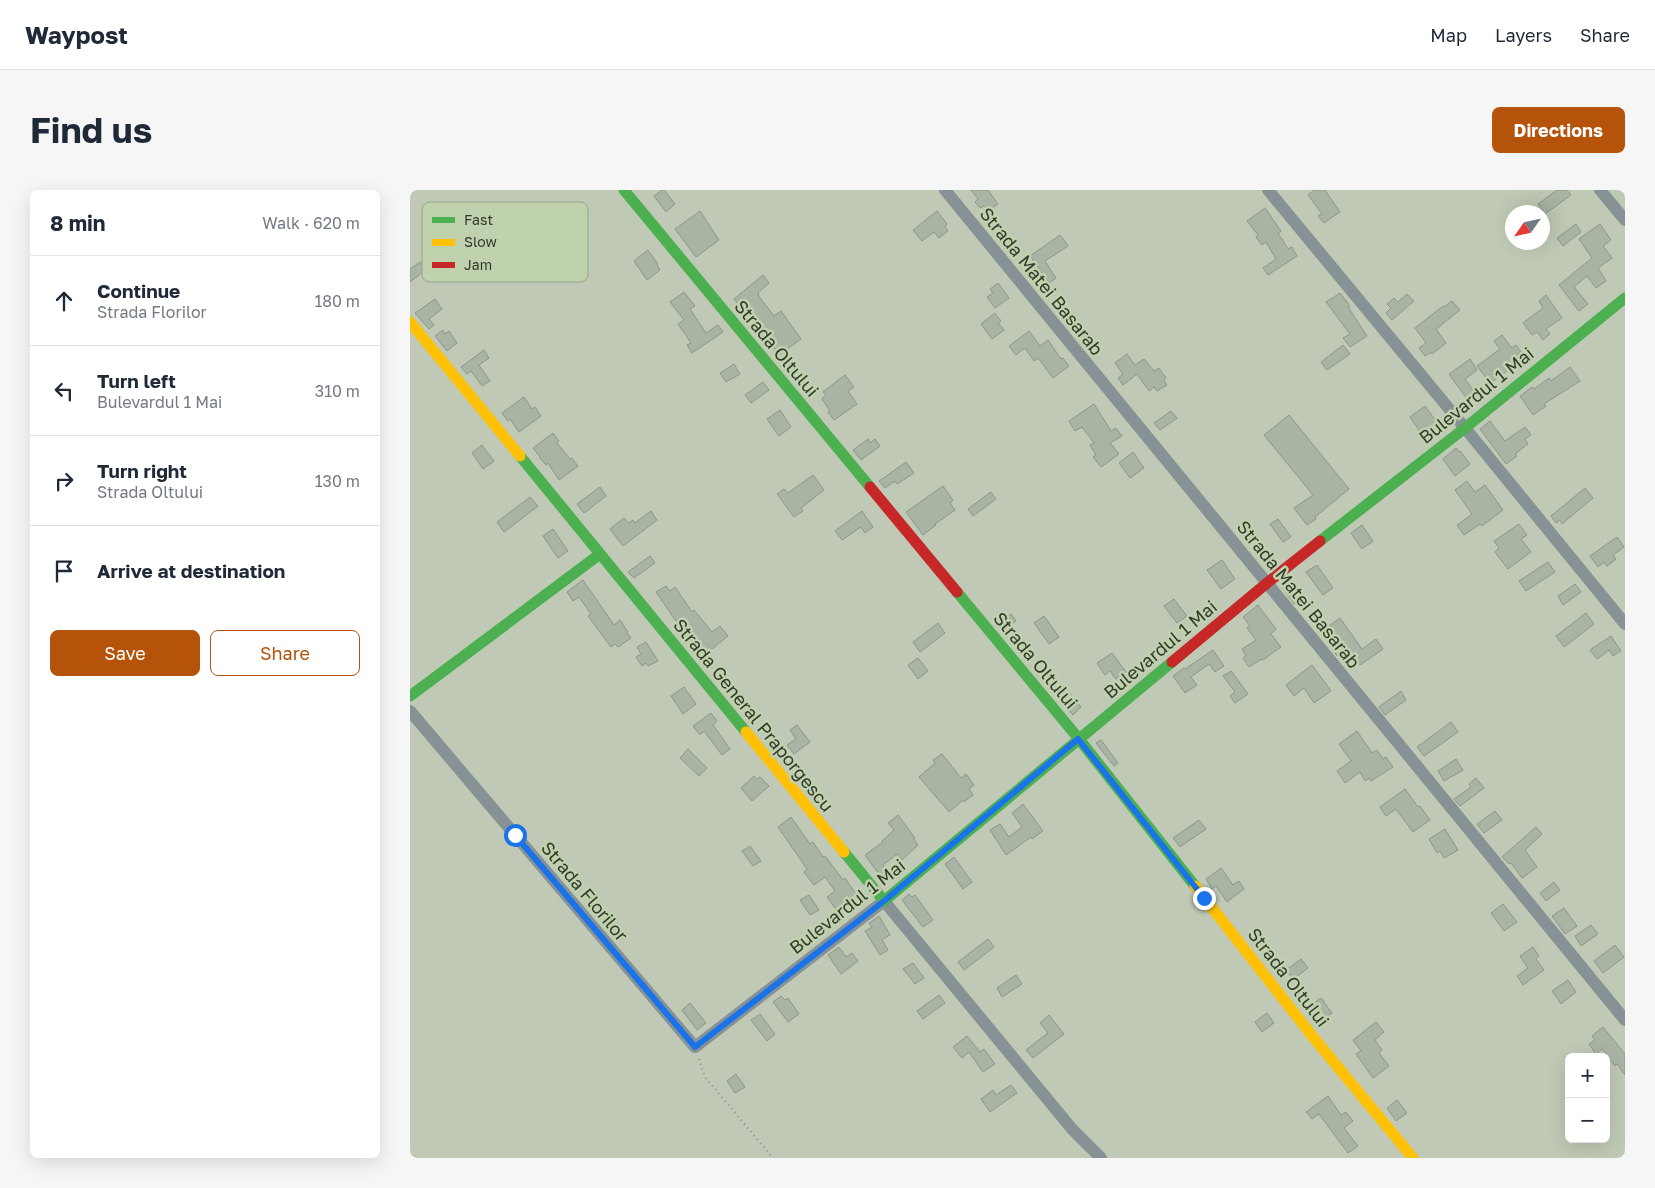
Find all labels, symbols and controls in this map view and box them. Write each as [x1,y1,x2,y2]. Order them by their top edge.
text: Waypost [25,20,128,49]
text: Map [1430,24,1467,46]
text: Layers [1495,24,1552,46]
text: Share [1580,24,1630,46]
button: Directions [1492,107,1625,153]
text: Find us [30,109,152,151]
legend [422,202,588,282]
street label: Strada Matei Basarab [976,203,1108,359]
north arrow [1505,205,1550,250]
text: 8 min [50,210,106,236]
text: Fast [464,211,493,228]
text: Walk · 620 m [262,213,360,233]
text: Slow [464,233,497,250]
text: Jam [464,256,492,273]
text: Continue [97,279,180,302]
icon: ahead [50,287,78,315]
text: 180 m [314,291,360,311]
street label: Strada Oltului [730,295,824,401]
text: Strada Florilor [97,302,207,322]
street label: Bulevardul 1 Mai [1414,342,1538,448]
text: Turn left [97,369,176,392]
icon: left [50,377,78,405]
text: 310 m [315,381,360,401]
text: Bulevardul 1 Mai [97,392,222,412]
text: Turn right [97,459,187,482]
icon: right [50,467,78,495]
text: 130 m [315,471,360,491]
text: Strada Oltului [97,482,203,502]
street label: Strada Matei Basarab [1233,516,1365,672]
icon: arrive [50,557,78,585]
text: Arrive at destination [97,559,285,582]
street label: Bulevardul 1 Mai [1099,595,1221,703]
street label: Strada Oltului [989,607,1083,713]
street label: Strada General Praporgescu [669,614,839,816]
button: Save [50,630,200,676]
button: Share [210,630,360,676]
route start [504,824,527,847]
street label: Strada Florilor [537,837,633,945]
street label: Bulevardul 1 Mai [785,854,909,958]
route end [1193,887,1216,910]
street label: Strada Oltului [1244,923,1334,1031]
map controls [1565,1053,1610,1143]
button: + [1565,1053,1610,1098]
button: − [1565,1098,1610,1143]

